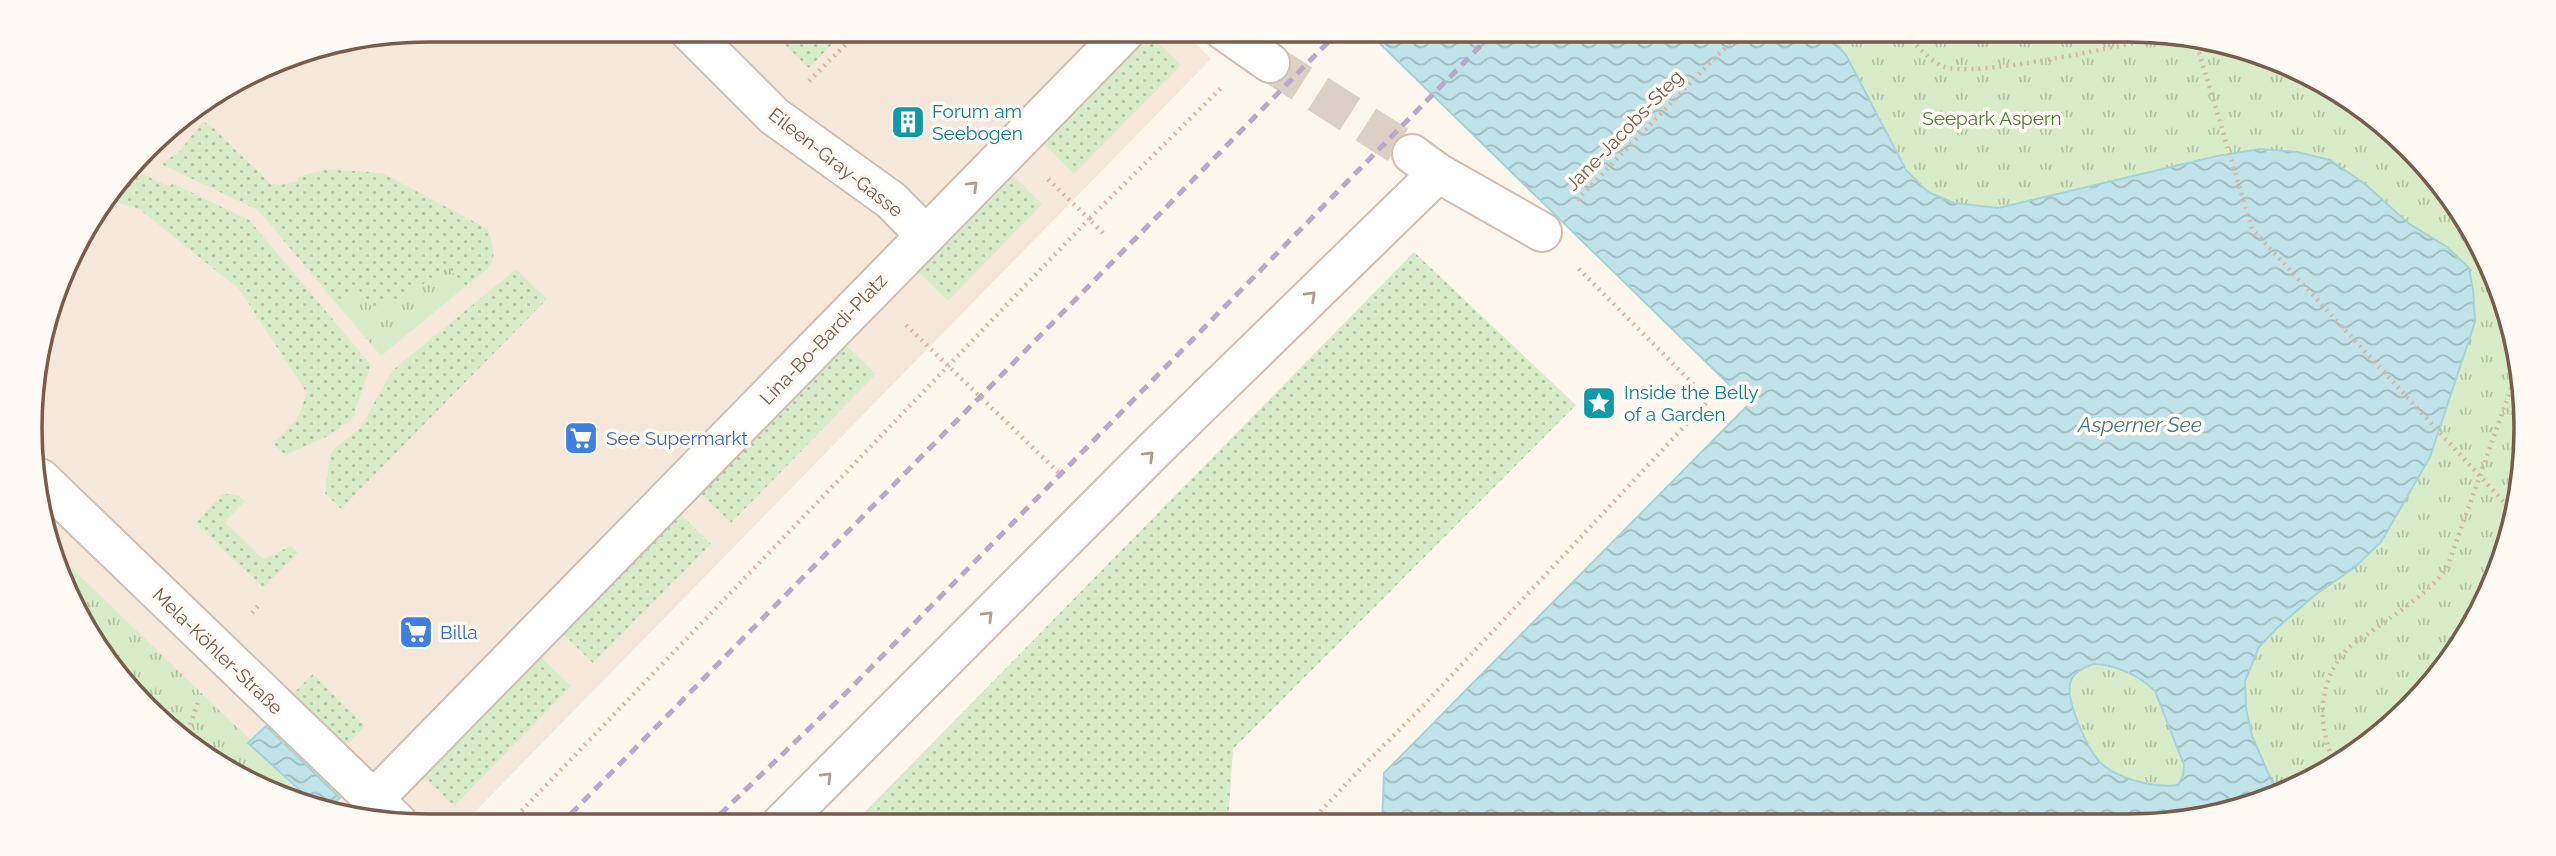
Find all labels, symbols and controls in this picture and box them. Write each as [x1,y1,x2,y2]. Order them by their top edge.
street label: Jane-Jacobs-Steg [1561,65,1687,195]
place label: Forum am Seebogen [932,100,1023,144]
street label: Eileen-Gray-Gasse [765,103,907,221]
building icon: Forum am Seebogen [889,103,927,141]
park label: Seepark Aspern [1922,107,2062,129]
one-way arrow [965,182,977,194]
street label: Lina-Bo-Bardi-Platz [755,269,891,409]
one-way arrow [1303,291,1316,304]
place label: Inside the Belly of a Garden [1624,381,1759,425]
place icon: Inside the Belly of a Garden [1580,384,1618,422]
water label: Asperner See [2077,412,2202,437]
supermarket icon: See Supermarkt [562,419,600,457]
place label: See Supermarkt [606,427,749,449]
one-way arrow [1141,451,1154,464]
street label: Mela-Köhler-Straße [149,583,287,719]
one-way arrow [980,612,993,625]
supermarket icon: Billa [397,613,435,651]
place label: Billa [440,621,478,643]
one-way arrow [819,773,832,786]

